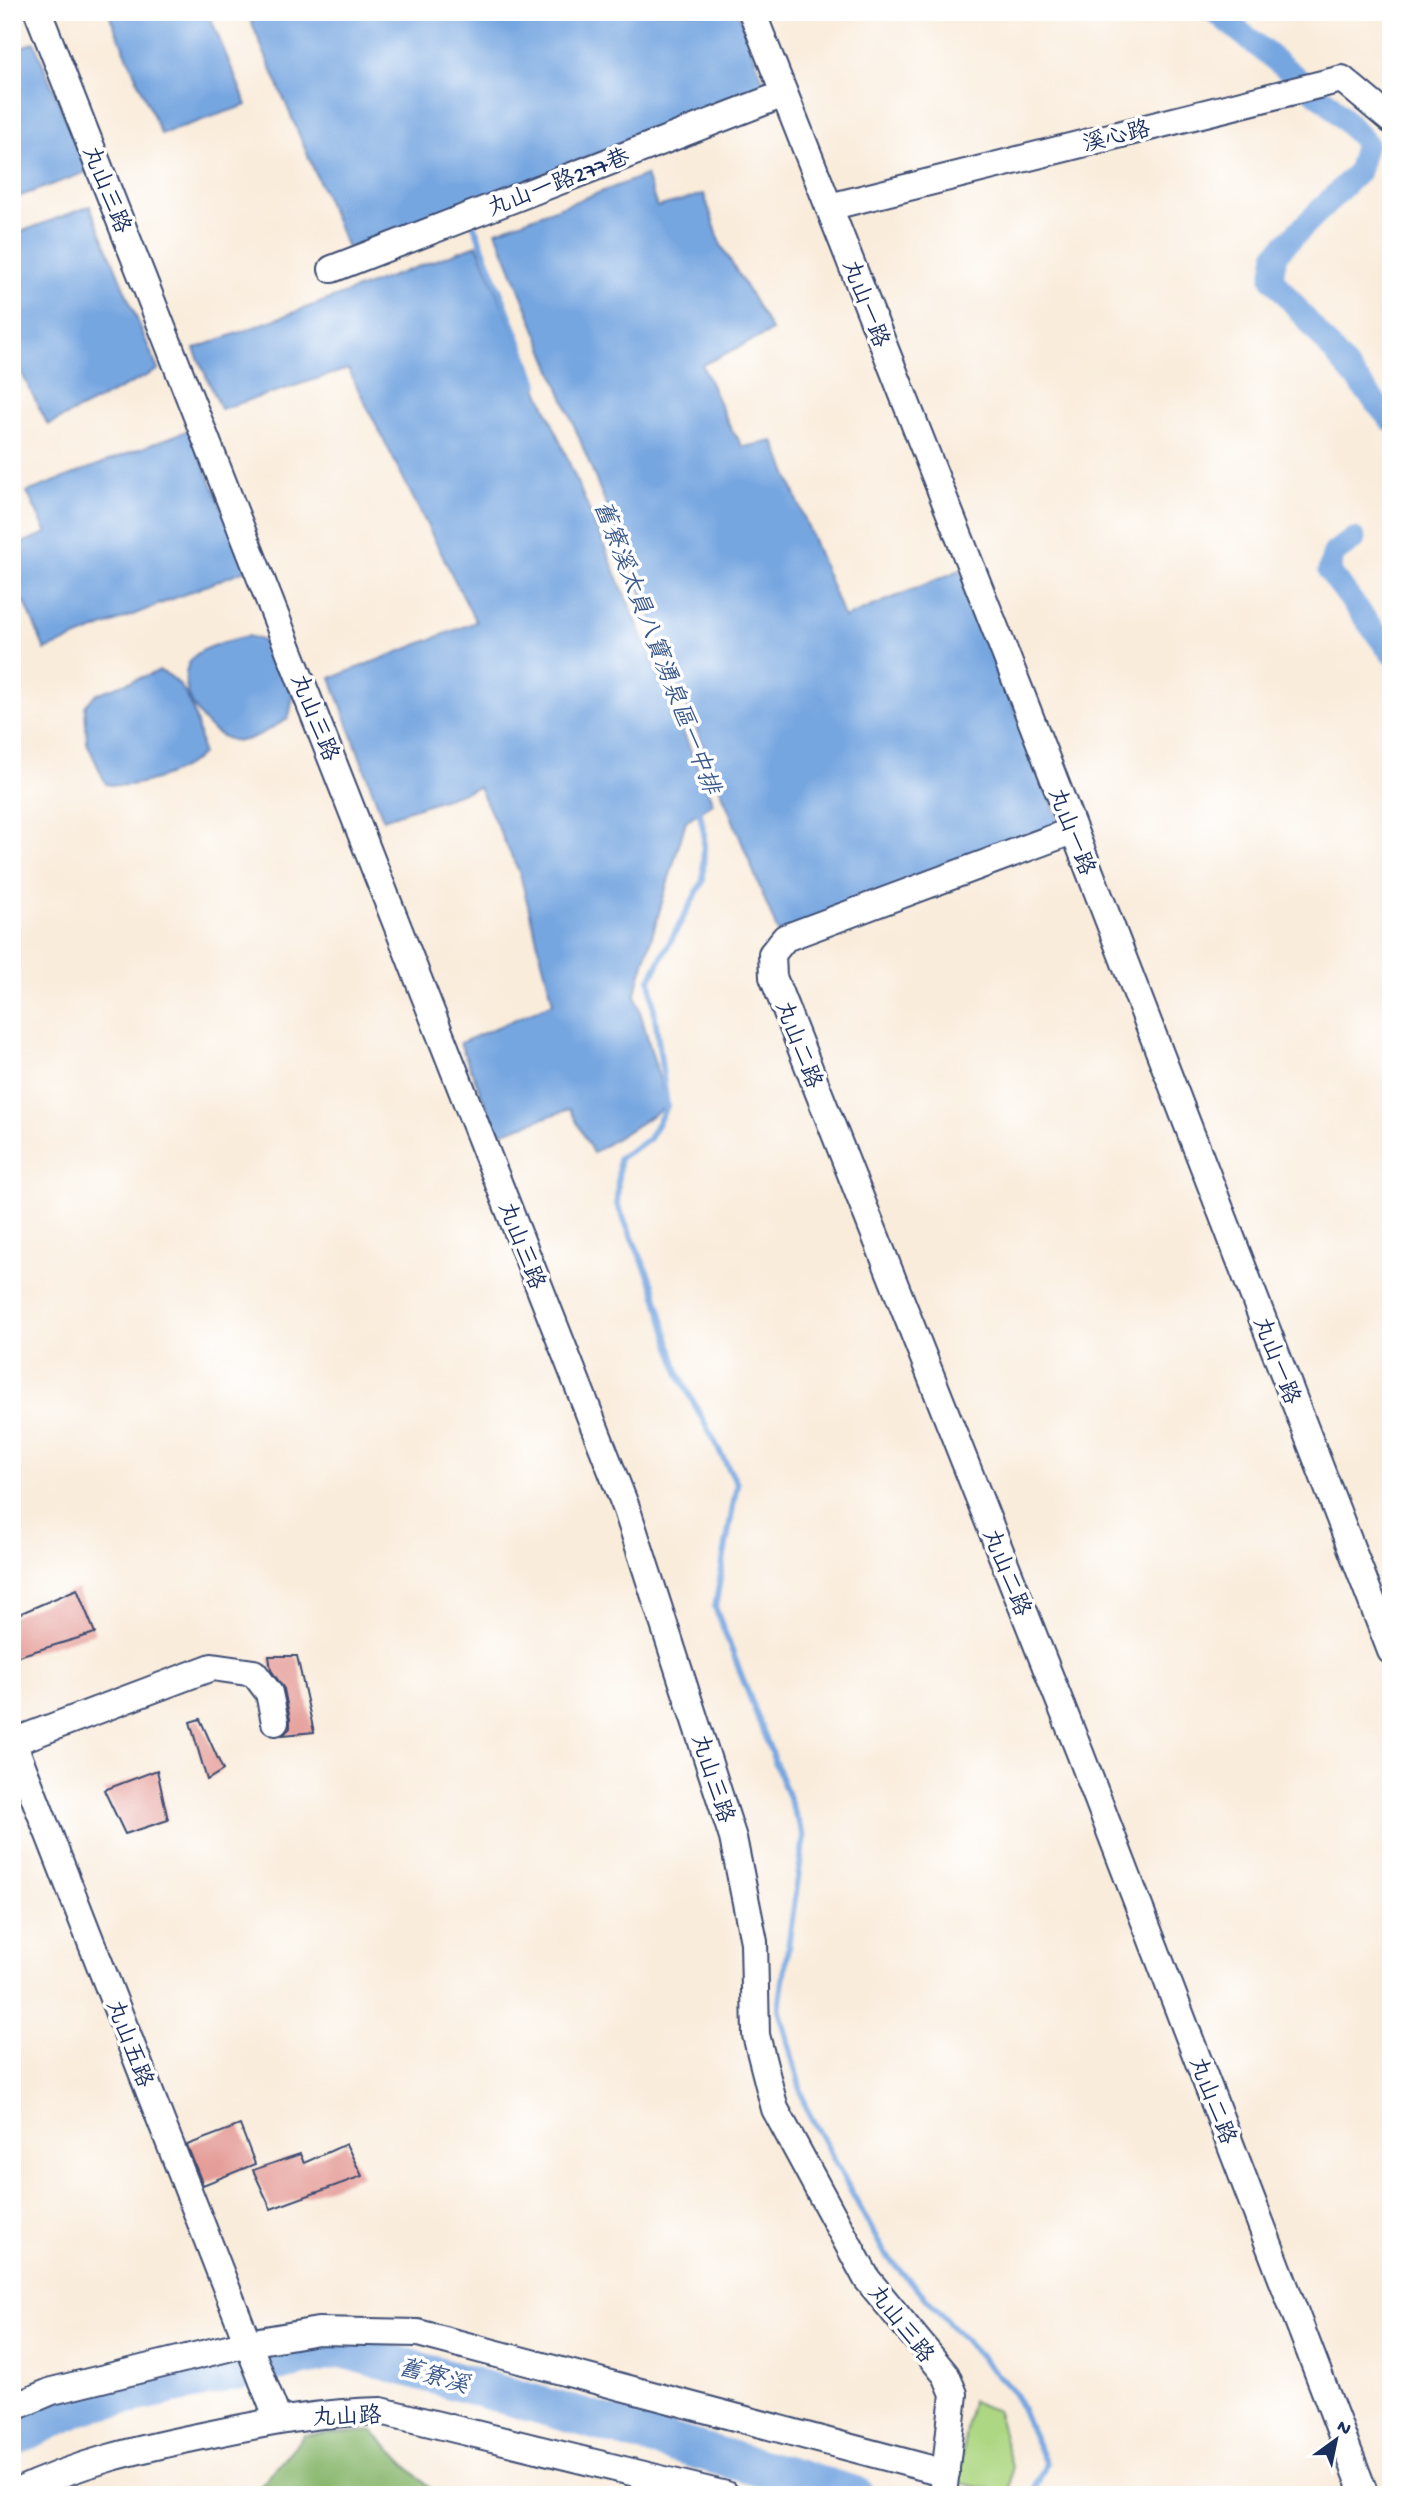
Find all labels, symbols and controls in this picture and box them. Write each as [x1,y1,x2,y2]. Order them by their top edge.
street label: 溪心路 [1080,116,1154,160]
street label: 丸山三路 [75,142,135,238]
street label: 丸山一路277巷 [484,143,635,224]
street label: 丸山一路 [835,256,894,352]
water label: 舊寮溪太員八寶湧泉區一中排 [585,497,726,801]
street label: 丸山三路 [283,670,343,766]
street label: 丸山一路 [1041,784,1100,880]
street label: 丸山二路 [768,997,827,1093]
street label: 丸山三路 [491,1198,550,1294]
street label: 丸山一路 [1246,1313,1305,1409]
street label: 丸山二路 [975,1525,1035,1621]
street label: 丸山三路 [684,1731,739,1827]
street label: 丸山五路 [99,1996,158,2092]
street label: 丸山二路 [1182,2053,1241,2149]
street label: 丸山三路 [860,2280,939,2370]
water label: 舊寮溪 [394,2354,474,2403]
street label: 丸山路 [312,2403,382,2433]
north arrow [1302,2406,1372,2476]
text: N [1332,2416,1355,2442]

